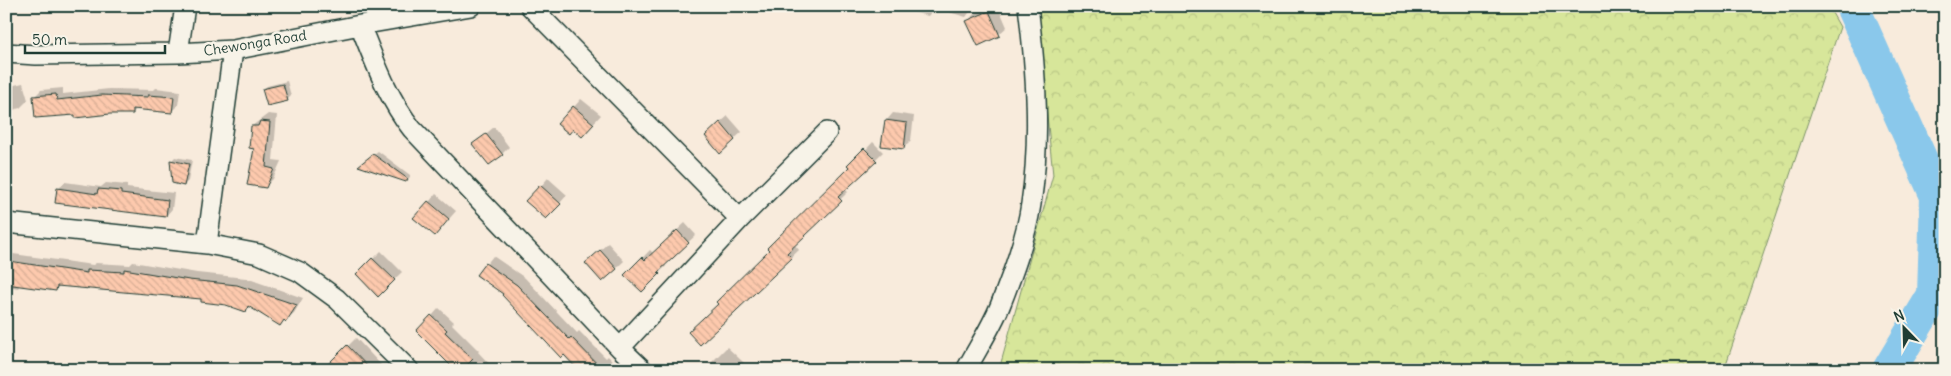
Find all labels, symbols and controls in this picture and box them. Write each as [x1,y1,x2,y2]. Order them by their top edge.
scale bar [25,22,165,54]
street label: Chewonga Road [202,26,308,60]
text: 50 m [32,30,67,49]
north arrow [1878,304,1928,354]
text: N [1891,306,1907,326]

